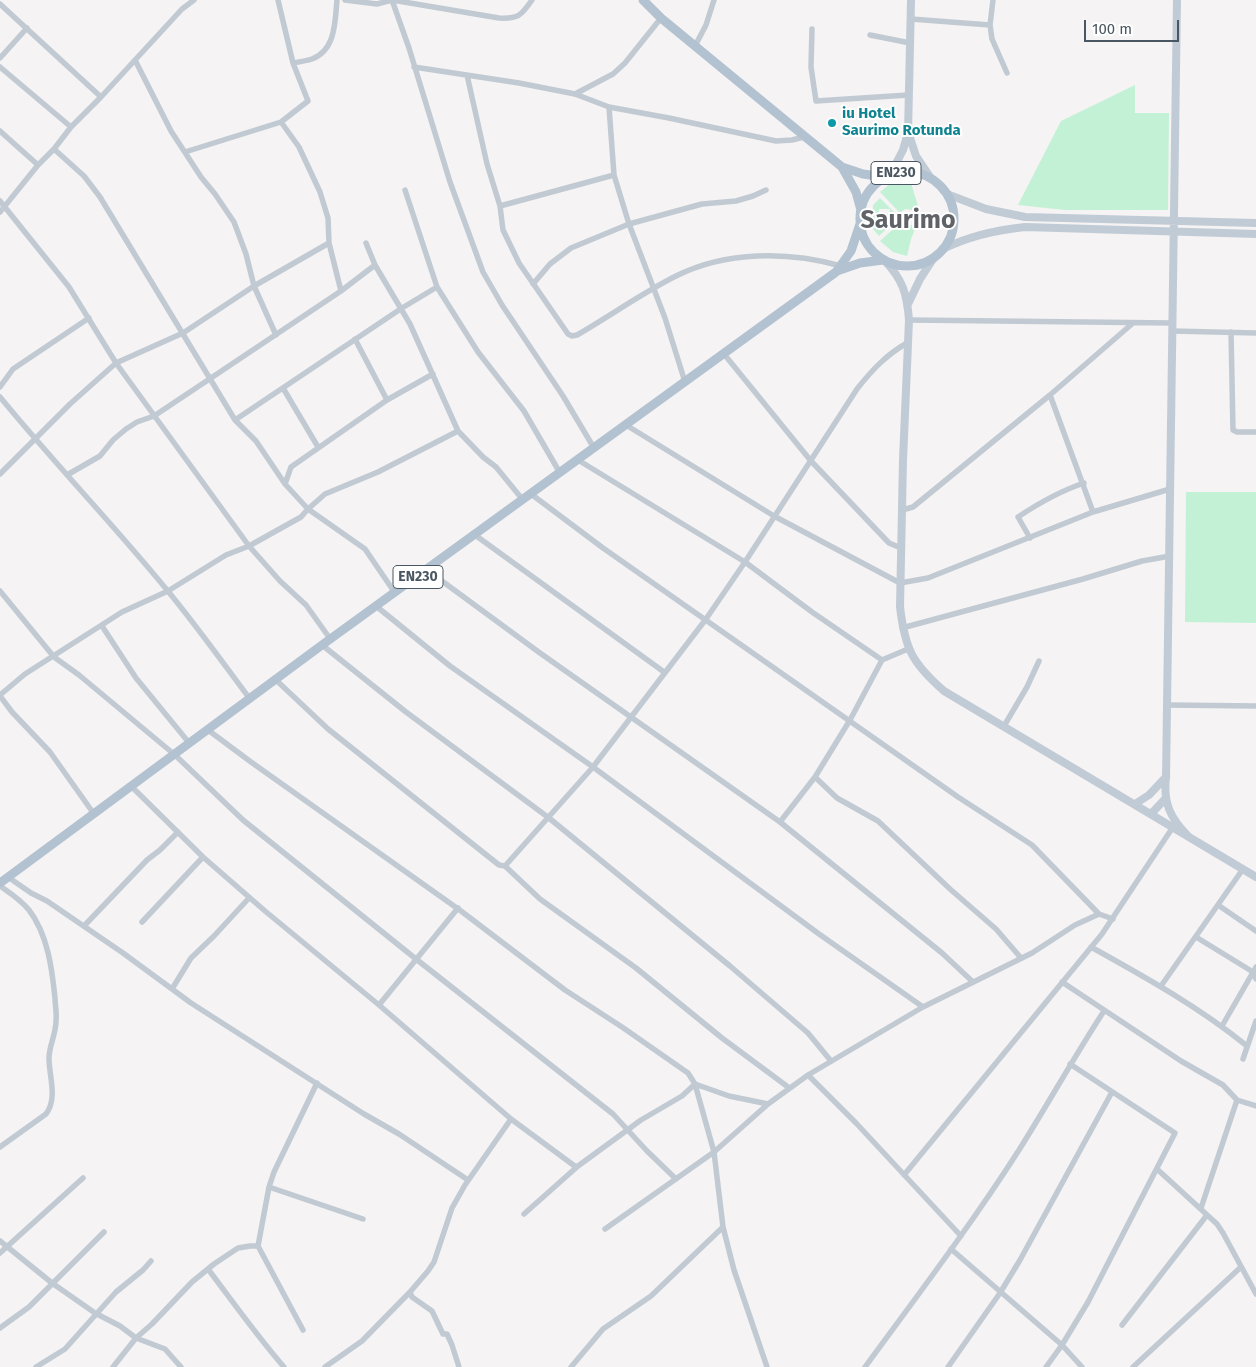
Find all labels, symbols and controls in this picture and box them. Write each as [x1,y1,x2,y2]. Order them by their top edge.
scale bar [1086,10,1181,42]
text: 100 m [1092,20,1132,38]
place label: iu Hotel Saurimo Rotunda [842,105,961,140]
marker: iu Hotel Saurimo Rotunda [826,117,838,129]
road number: EN230 [871,162,921,184]
district label: Saurimo [860,206,956,236]
road number: EN230 [393,566,443,588]

